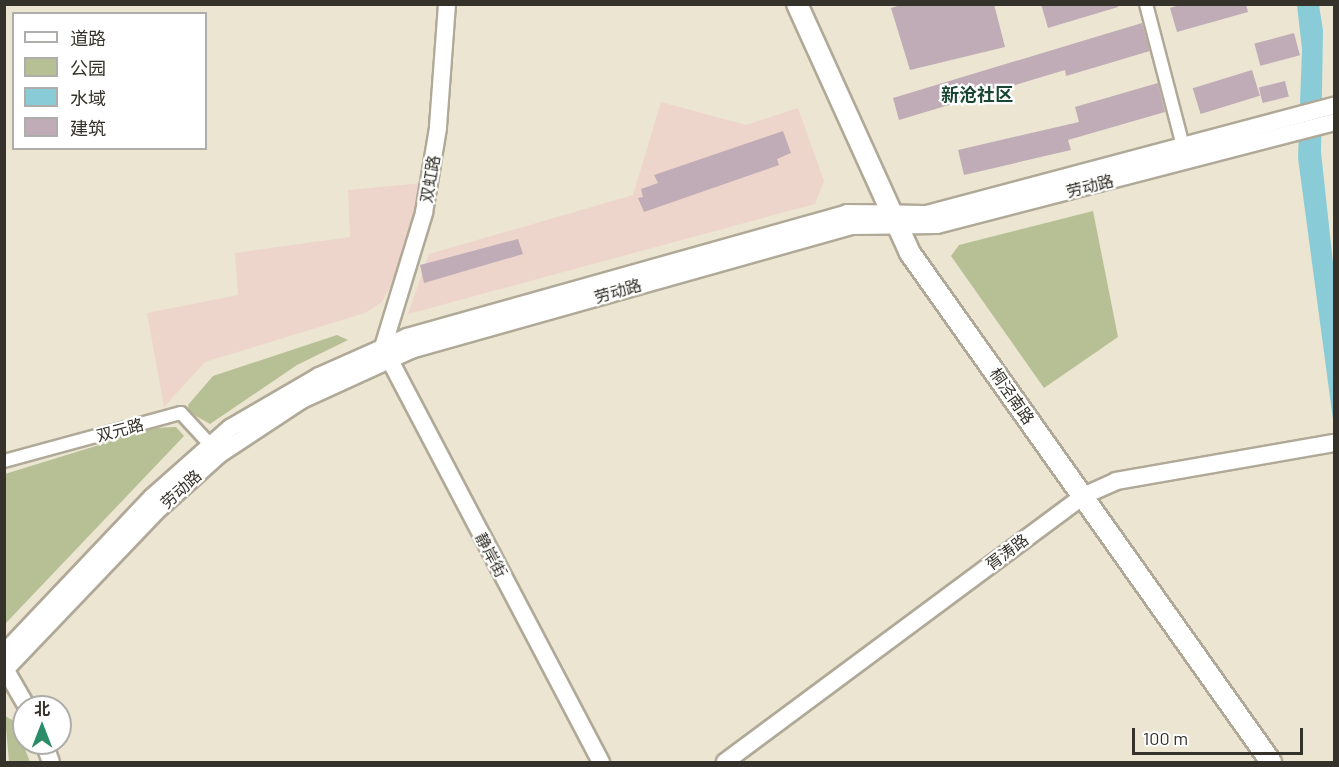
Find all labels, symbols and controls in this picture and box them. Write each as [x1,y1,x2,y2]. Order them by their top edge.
legend [12,12,207,150]
text: 道路 [70,27,106,49]
text: 公园 [70,57,106,79]
district label: 新沧社区 [941,83,1013,105]
text: 水域 [70,87,106,109]
text: 建筑 [70,117,106,139]
street label: 双虹路 [416,154,444,204]
street label: 劳动路 [1064,171,1116,201]
street label: 劳动路 [592,275,644,307]
street label: 桐泾南路 [986,364,1038,428]
street label: 双元路 [94,415,146,445]
street label: 劳动路 [157,466,205,512]
street label: 静岸街 [471,529,511,581]
street label: 胥涛路 [982,530,1032,574]
north arrow [12,695,72,755]
text: 北 [34,699,50,718]
scale bar [1135,716,1306,754]
text: 100 m [1143,727,1188,749]

